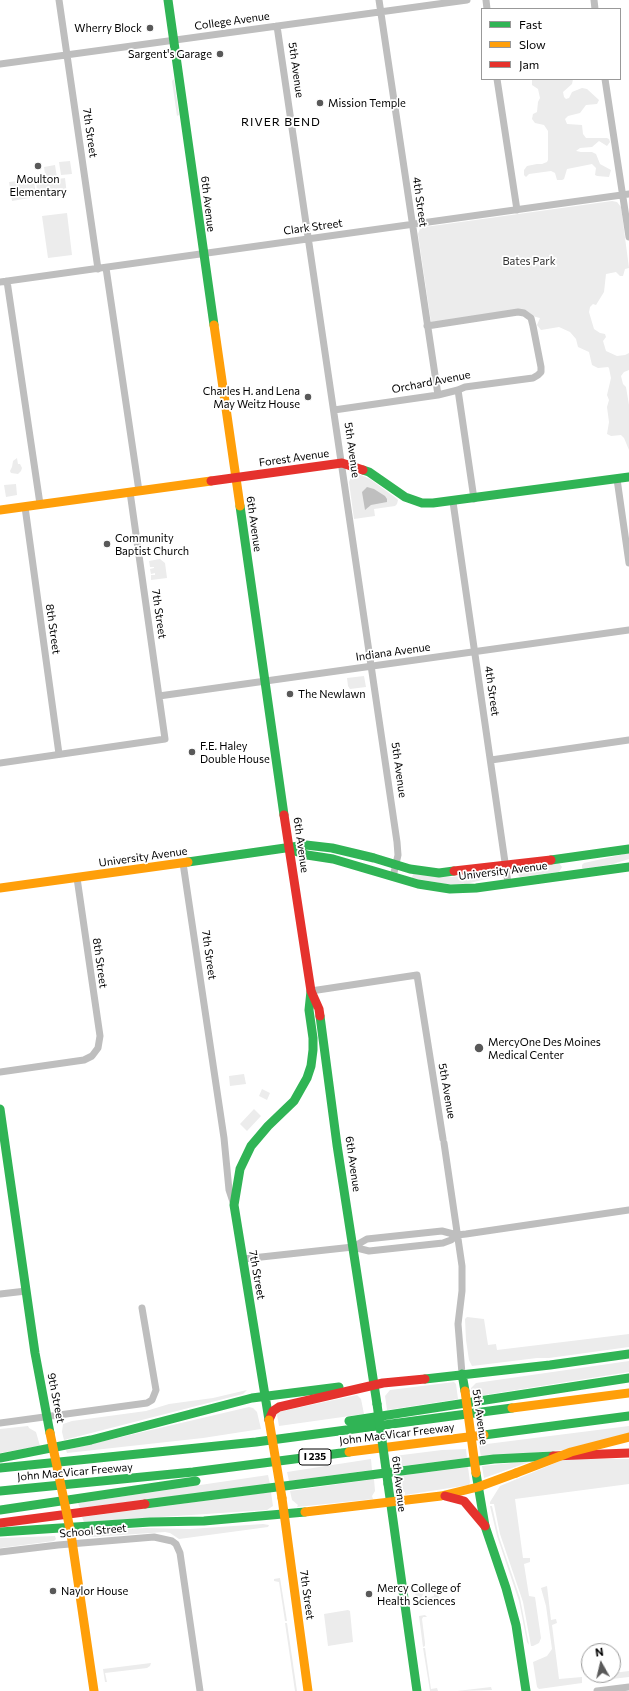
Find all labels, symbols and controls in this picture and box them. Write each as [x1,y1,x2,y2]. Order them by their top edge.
legend [481,8,621,80]
street label: College Avenue [193,9,271,33]
text: Fast [519,17,542,31]
place label: Wherry Block [74,21,142,35]
marker: Wherry Block [145,23,155,33]
text: Slow [519,37,546,51]
street label: 5th Avenue [286,41,306,99]
place label: Sargent's Garage [128,47,212,61]
marker: Sargent's Garage [215,49,225,59]
text: Jam [519,57,539,71]
place label: Mission Temple [328,96,406,110]
marker: Mission Temple [315,98,325,108]
street label: 7th Street [80,107,100,159]
district label: RIVER BEND [241,115,321,129]
marker: Moulton Elementary [33,161,43,171]
place label: Moulton Elementary [9,172,67,198]
street label: 6th Avenue [198,175,218,233]
street label: 4th Street [410,176,430,228]
street label: Clark Street [283,216,343,238]
park label: Bates Park [502,254,556,268]
street label: Orchard Avenue [390,368,472,396]
place label: Charles H. and Lena May Weitz House [203,384,300,410]
marker: Charles H. and Lena May Weitz House [303,392,313,402]
street label: 5th Avenue [342,421,362,479]
street label: Forest Avenue [258,447,330,469]
street label: 6th Avenue [244,495,264,553]
place label: Community Baptist Church [115,531,189,557]
marker: Community Baptist Church [102,539,112,549]
street label: 7th Street [149,588,169,640]
street label: 8th Street [43,603,63,655]
street label: Indiana Avenue [355,640,431,664]
street label: 4th Street [482,665,502,717]
place label: The Newlawn [298,687,366,701]
marker: The Newlawn [285,689,295,699]
place label: F.E. Haley Double House [200,739,270,765]
street label: 5th Avenue [389,741,409,799]
marker: F.E. Haley Double House [187,747,197,757]
street label: 6th Avenue [291,816,311,874]
street label: University Avenue [98,844,188,870]
street label: University Avenue [458,859,548,883]
street label: 7th Street [199,929,219,981]
street label: 8th Street [90,937,110,989]
place label: MercyOne Des Moines Medical Center [488,1035,601,1061]
marker: MercyOne Des Moines Medical Center [473,1042,485,1054]
street label: 5th Avenue [436,1062,458,1120]
street label: 6th Avenue [343,1135,363,1193]
street label: 7th Street [246,1249,268,1301]
street label: 9th Street [45,1372,67,1424]
street label: 5th Avenue [470,1388,490,1446]
street label: John MacVicar Freeway [339,1420,455,1448]
road number: I 235 [299,1449,331,1465]
street label: 6th Avenue [389,1455,409,1513]
street label: John MacVicar Freeway [17,1460,133,1484]
street label: School Street [59,1521,127,1541]
street label: 7th Street [297,1569,317,1621]
place label: Mercy College of Health Sciences [377,1581,461,1607]
place label: Naylor House [61,1584,128,1598]
marker: Naylor House [48,1586,58,1596]
marker: Mercy College of Health Sciences [364,1589,374,1599]
north arrow [581,1643,621,1683]
text: N [594,1645,604,1659]

